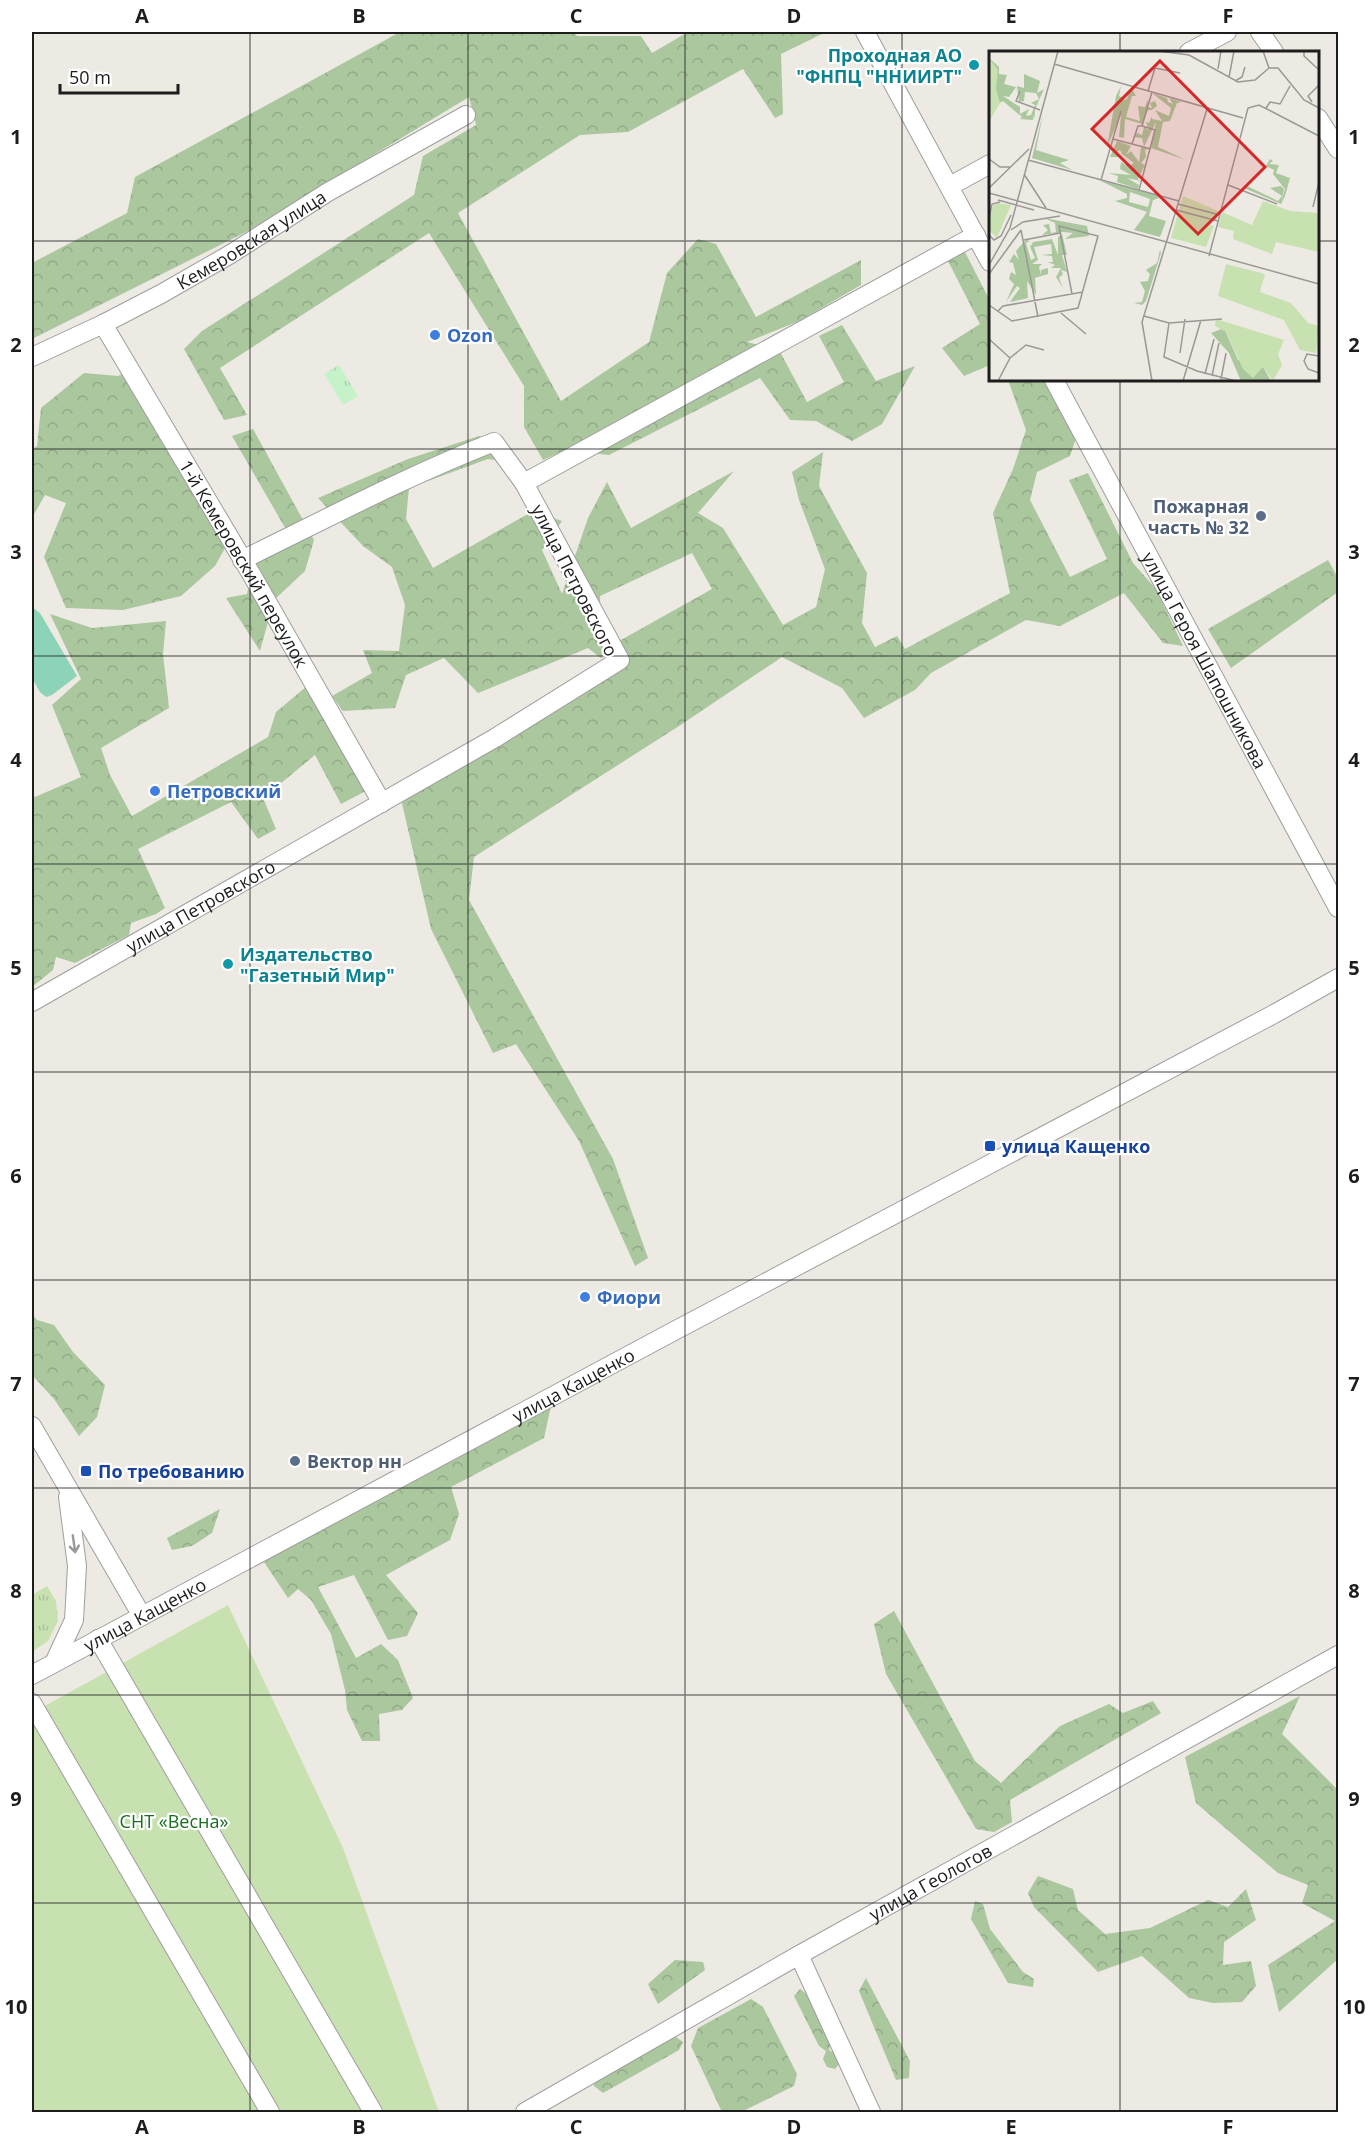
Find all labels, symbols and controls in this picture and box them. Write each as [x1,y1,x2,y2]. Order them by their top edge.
text: A [135,2,149,29]
text: B [352,2,366,29]
text: C [570,2,583,29]
text: D [787,2,801,29]
text: E [1005,2,1017,29]
text: F [1223,2,1233,29]
place label: Проходная АО "ФНПЦ "ННИИРТ" [796,43,962,88]
inset map [989,51,1319,381]
scale bar [60,57,178,95]
marker: Проходная АО "ФНПЦ "ННИИРТ" [967,58,981,72]
text: 50 m [69,65,111,89]
text: 1 [10,123,22,150]
text: 1 [1348,123,1360,150]
street label: Кемеровская улица [172,184,330,295]
place label: Ozon [447,323,493,347]
marker: Ozon [428,328,442,342]
text: 2 [10,331,22,358]
text: 2 [1348,331,1360,358]
street label: 1-й Кемеровский переулок [174,455,314,672]
place label: Пожарная часть № 32 [1148,494,1249,539]
street label: улица Петровского [526,500,624,660]
marker: Пожарная часть № 32 [1254,509,1268,523]
text: 3 [10,538,22,565]
text: 3 [1348,538,1360,565]
street label: улица Героя Шапошникова [1137,547,1273,773]
text: 4 [10,746,22,773]
text: 4 [1348,746,1360,773]
place label: Петровский [167,779,281,803]
marker: Петровский [148,784,162,798]
street label: улица Петровского [122,854,279,958]
place label: Издательство "Газетный Мир" [240,942,395,987]
text: 5 [10,954,22,981]
text: 5 [1348,954,1360,981]
marker: Издательство "Газетный Мир" [221,957,235,971]
place label: улица Кащенко [1002,1134,1150,1158]
marker: улица Кащенко [983,1139,997,1153]
text: 6 [10,1162,22,1189]
text: 6 [1348,1162,1360,1189]
place label: Фиори [597,1285,661,1309]
marker: Фиори [578,1290,592,1304]
street label: улица Кащенко [508,1342,639,1428]
text: 7 [10,1370,22,1397]
text: 7 [1348,1370,1360,1397]
place label: Вектор нн [307,1449,402,1473]
marker: Вектор нн [288,1454,302,1468]
place label: По требованию [98,1459,244,1483]
marker: По требованию [79,1464,93,1478]
one-way arrow [69,1534,80,1553]
street label: улица Кащенко [79,1572,210,1657]
text: 8 [10,1577,22,1604]
text: 8 [1348,1577,1360,1604]
text: 9 [10,1785,22,1812]
text: 9 [1348,1785,1360,1812]
park label: СНТ «Весна» [120,1809,228,1833]
street label: улица Геологов [864,1838,996,1926]
text: 10 [5,1993,27,2020]
text: 10 [1343,1993,1365,2020]
text: A [135,2113,149,2140]
text: B [352,2113,366,2140]
text: C [570,2113,583,2140]
text: D [787,2113,801,2140]
text: E [1005,2113,1017,2140]
text: F [1223,2113,1233,2140]

